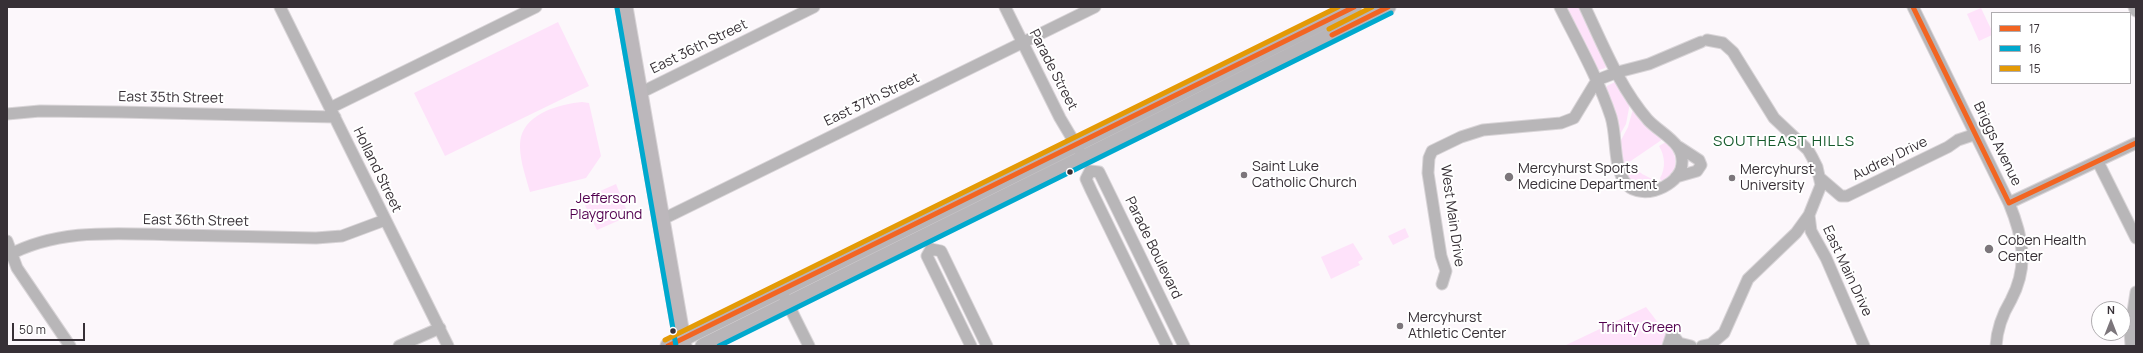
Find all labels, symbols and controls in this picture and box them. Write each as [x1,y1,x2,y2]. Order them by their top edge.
legend [1991,12,2131,84]
street label: East 36th Street [648,16,750,78]
text: 17 [2029,20,2040,37]
street label: Parade Street [1025,27,1081,113]
text: 16 [2029,40,2041,57]
text: 15 [2029,60,2041,77]
street label: East 37th Street [822,70,922,130]
street label: East 35th Street [118,89,224,107]
street label: Briggs Avenue [1969,99,2025,189]
street label: Holland Street [349,125,405,215]
district label: SOUTHEAST HILLS [1713,133,1855,151]
street label: Audrey Drive [1850,134,1930,184]
place label: Saint Luke Catholic Church [1252,159,1357,192]
place label: Mercyhurst Sports Medicine Department [1518,161,1657,194]
place label: Mercyhurst University [1740,162,1814,194]
street label: West Main Drive [1437,164,1467,268]
unlabelled marker [1065,167,1075,177]
marker: Saint Luke Catholic Church [1239,170,1249,180]
marker: Mercyhurst Sports Medicine Department [1503,171,1515,183]
marker: Mercyhurst University [1727,173,1737,183]
park label: Jefferson Playground [570,191,642,224]
street label: Parade Boulevard [1121,194,1185,302]
street label: East 36th Street [143,212,249,230]
street label: East Main Drive [1819,223,1875,319]
place label: Coben Health Center [1998,233,2086,266]
marker: Coben Health Center [1983,243,1995,255]
north arrow [2091,301,2131,341]
text: N [2107,302,2115,317]
place label: Mercyhurst Athletic Center [1408,310,1506,342]
scale bar [14,315,87,341]
park label: Trinity Green [1599,320,1681,336]
text: 50 m [19,321,46,338]
marker: Mercyhurst Athletic Center [1395,321,1405,331]
unlabelled marker [668,326,678,336]

